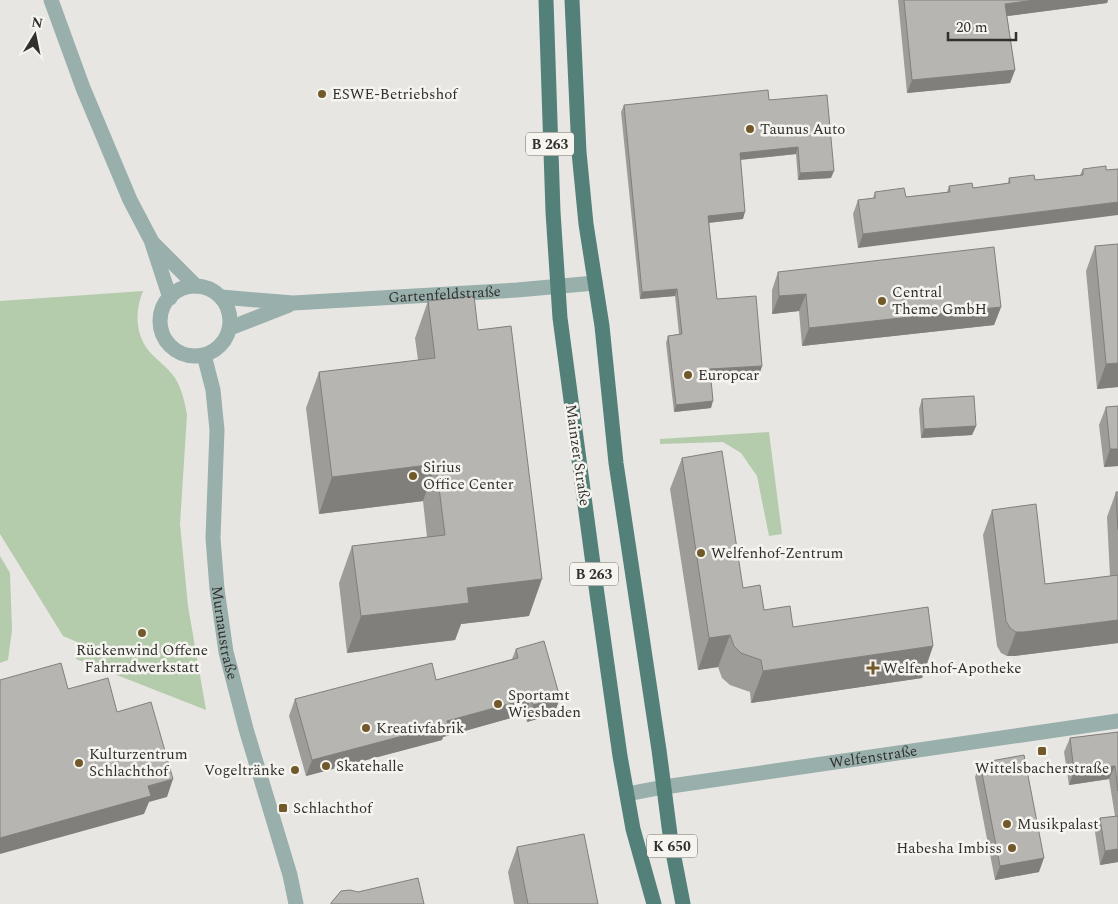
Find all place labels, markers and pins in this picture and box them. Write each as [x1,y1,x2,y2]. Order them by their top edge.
place label: ESWE-Betriebshof [332,83,459,106]
marker: ESWE-Betriebshof [316,88,328,100]
place label: Taunus Auto [760,118,845,141]
marker: Taunus Auto [744,123,756,135]
place label: Central Theme GmbH [892,281,987,321]
marker: Central Theme GmbH [876,295,888,307]
place label: Europcar [698,364,759,387]
marker: Europcar [682,369,694,381]
place label: Sirius Office Center [423,456,514,496]
marker: Sirius Office Center [407,470,419,482]
place label: Welfenhof-Zentrum [711,542,843,565]
marker: Welfenhof-Zentrum [695,547,707,559]
marker: Rückenwind Offene Fahrradwerkstatt [136,627,148,639]
place label: Rückenwind Offene Fahrradwerkstatt [76,639,208,679]
place label: Welfenhof-Apotheke [883,657,1022,680]
marker: Welfenhof-Apotheke [867,662,879,674]
place label: Sportamt Wiesbaden [508,684,581,724]
marker: Sportamt Wiesbaden [492,698,504,710]
place label: Kreativfabrik [376,717,464,740]
marker: Kreativfabrik [360,722,372,734]
place label: Kulturzentrum Schlachthof [89,743,188,783]
marker: Wittelsbacherstraße [1036,745,1048,757]
place label: Skatehalle [336,755,404,778]
marker: Kulturzentrum Schlachthof [73,757,85,769]
place label: Wittelsbacherstraße [975,757,1109,780]
place label: Vogeltränke [204,759,285,782]
marker: Skatehalle [320,760,332,772]
marker: Vogeltränke [289,764,301,776]
place label: Schlachthof [293,797,374,820]
marker: Schlachthof [277,802,289,814]
place label: Musikpalast [1017,813,1099,836]
marker: Musikpalast [1001,818,1013,830]
place label: Habesha Imbiss [896,837,1002,860]
marker: Habesha Imbiss [1006,842,1018,854]

